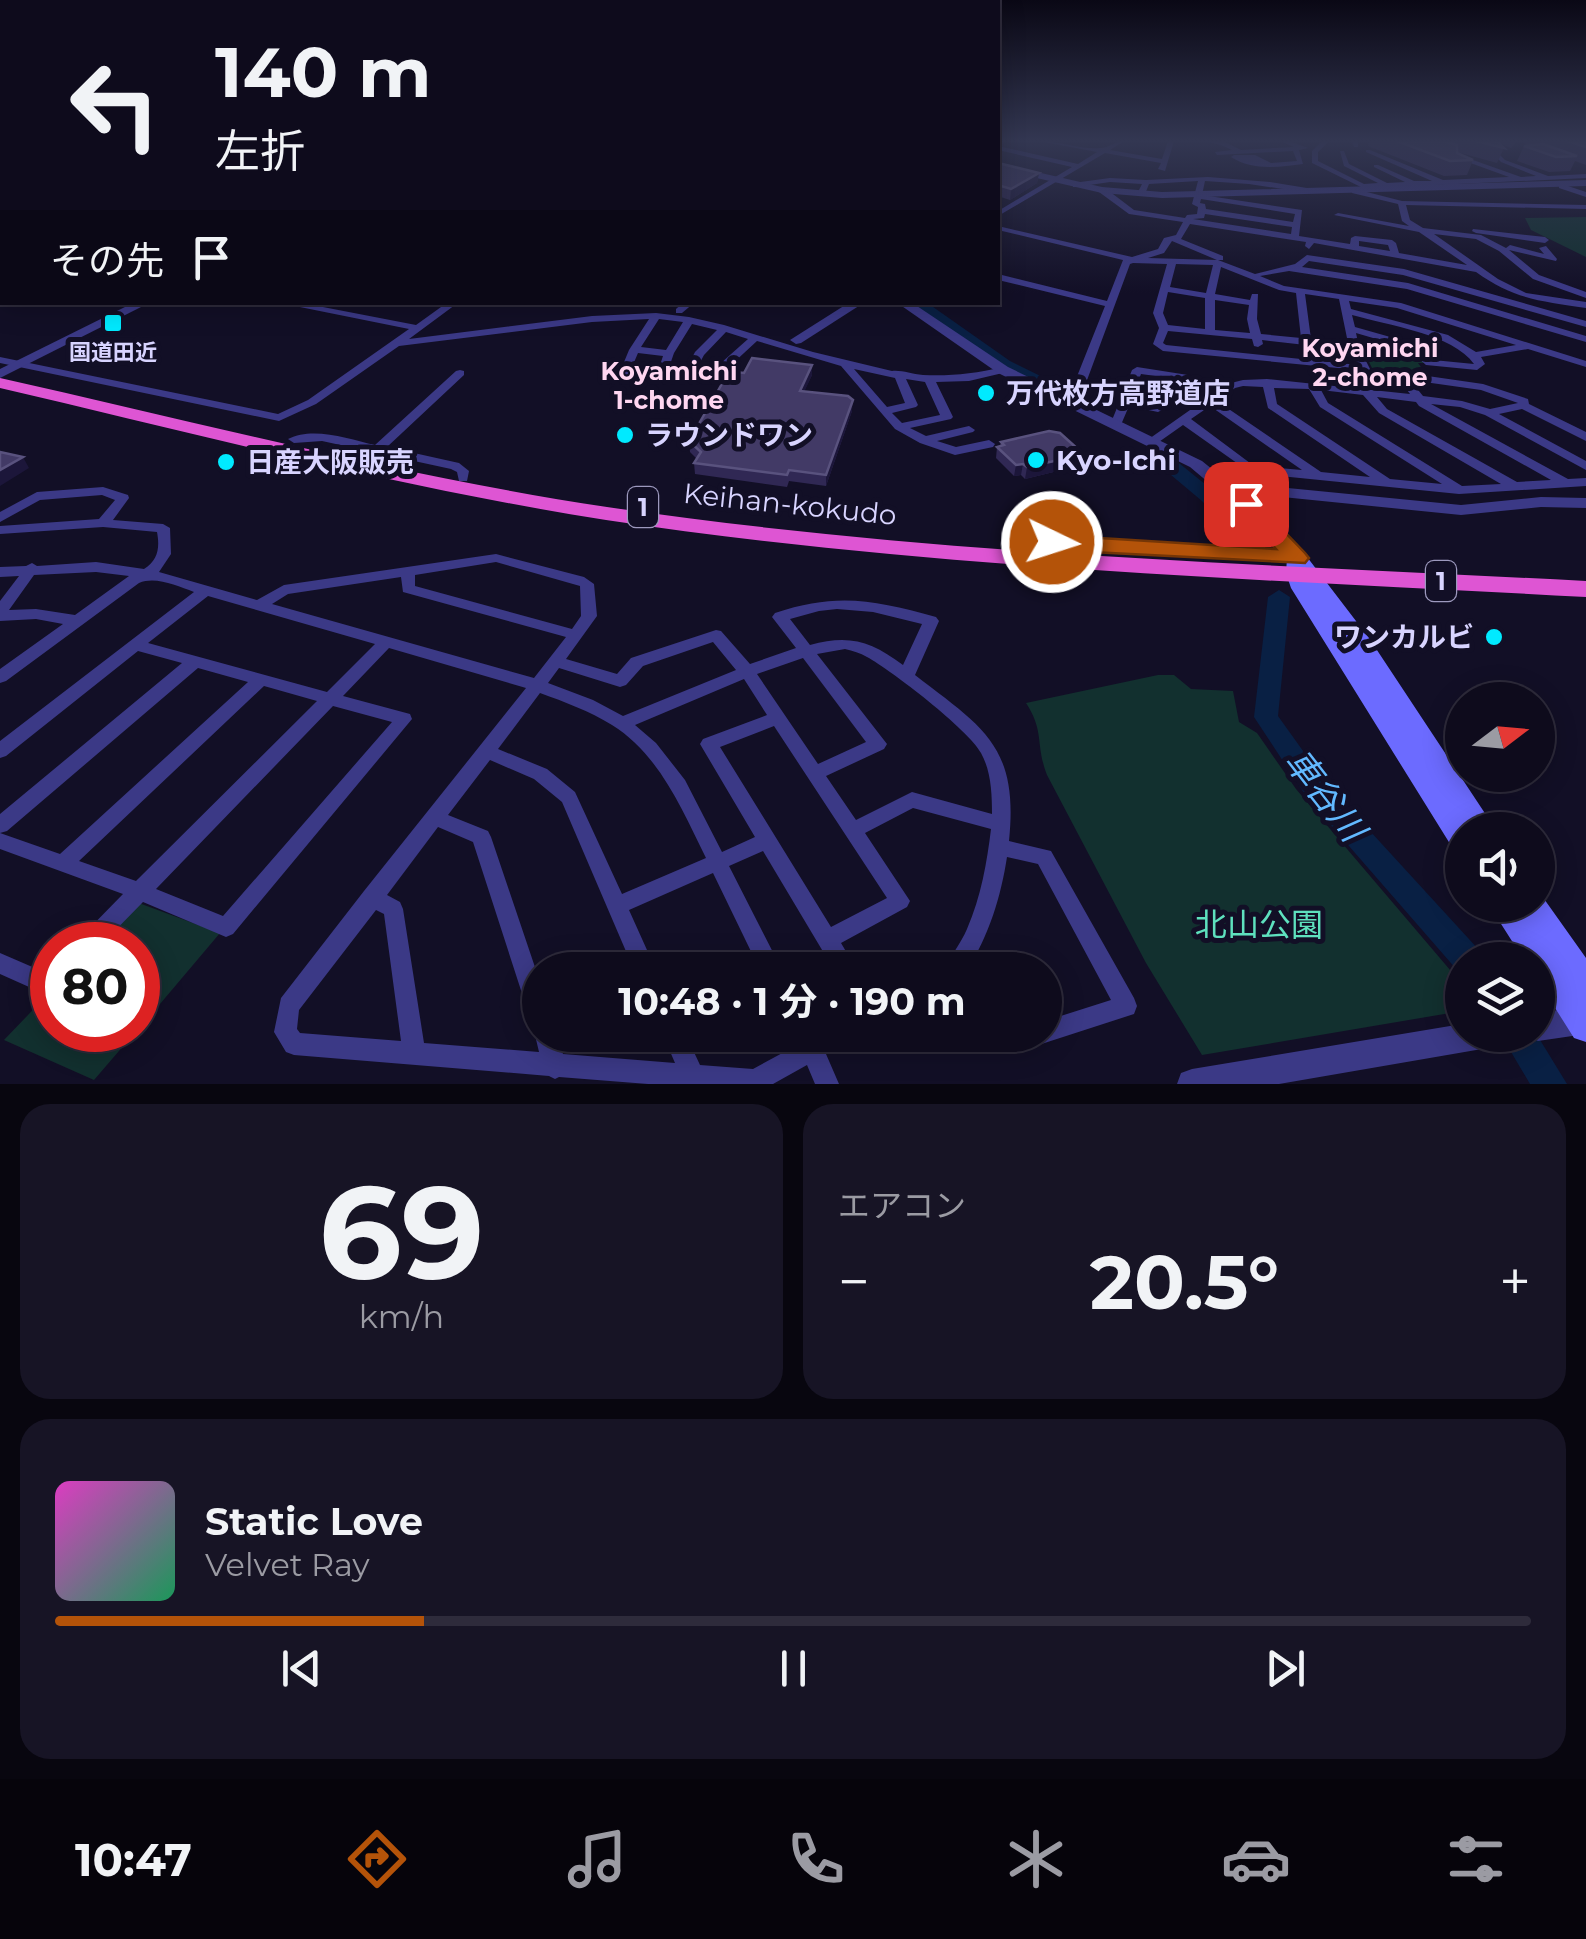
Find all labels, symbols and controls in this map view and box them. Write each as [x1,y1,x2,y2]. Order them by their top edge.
text: 140 m [215,29,431,115]
icon: left [50,40,180,170]
text: 左折 [215,123,305,178]
icon: arrive [184,230,239,285]
text: その先 [50,237,164,284]
marker: 国道田近 [102,312,124,334]
district label: Koyamichi 2-chome [1301,333,1439,392]
place label: 国道田近 [69,339,157,366]
district label: Koyamichi 1-chome [600,356,738,415]
place label: 万代枚方高野道店 [1006,376,1230,410]
marker: 万代枚方高野道店 [975,382,997,404]
place label: ラウンドワン [645,418,813,452]
marker: ラウンドワン [614,424,636,446]
place label: Kyo-Ichi [1056,443,1176,477]
place label: 日産大阪販売 [246,445,414,479]
marker: Kyo-Ichi [1025,449,1047,471]
marker: 日産大阪販売 [215,451,237,473]
pin [1204,462,1289,547]
street label: Keihan-kokudo [682,476,898,532]
icon: arrive [1219,477,1274,532]
road number: 1 [628,487,658,527]
position arrow [1000,490,1104,594]
road number: 1 [1426,561,1456,601]
place label: ワンカルビ [1334,620,1474,654]
marker: ワンカルビ [1483,626,1505,648]
north arrow [1445,682,1555,792]
map controls [1445,682,1555,1052]
water label: 車谷川 [1276,740,1377,852]
button: sound [1445,812,1555,922]
park label: 北山公園 [1195,905,1323,944]
speed limit sign: 80 [30,922,160,1052]
button: layers [1445,942,1555,1052]
text: 10:48 · 1 分 · 190 m [618,978,966,1025]
text: 69 [319,1152,484,1311]
text: エアコン [838,1186,966,1225]
text: 20.5° [1090,1236,1279,1328]
text: − [838,1248,870,1315]
text: + [1499,1248,1531,1315]
text: km/h [359,1297,444,1336]
text: Static Love [205,1498,423,1545]
text: Velvet Ray [205,1545,370,1584]
icon: previous [274,1641,329,1696]
icon: pause [766,1641,821,1696]
icon: next [1258,1641,1313,1696]
icon: directions [342,1824,412,1894]
icon: music [562,1824,632,1894]
icon: phone [781,1824,851,1894]
icon: climate [1001,1824,1071,1894]
icon: car [1221,1824,1291,1894]
icon: filters [1441,1824,1511,1894]
text: 10:47 [75,1832,192,1887]

